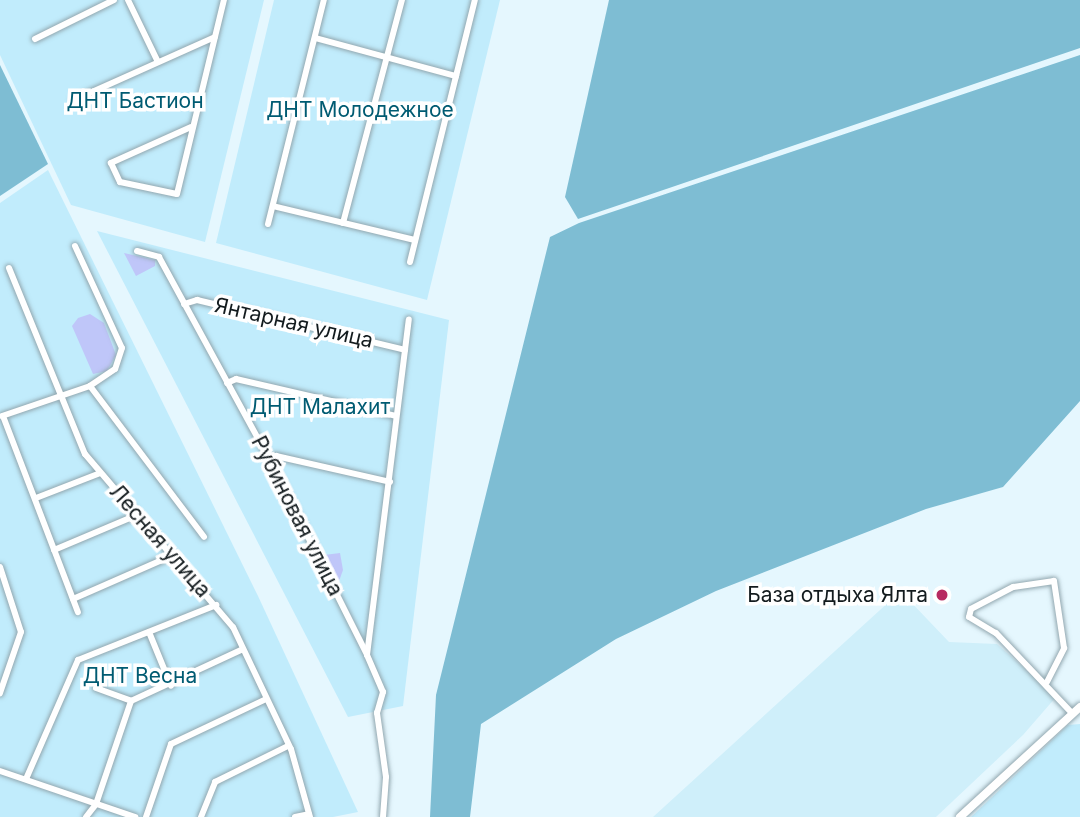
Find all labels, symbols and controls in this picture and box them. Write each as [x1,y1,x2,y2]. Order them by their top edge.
park label: ДНТ Бастион [66,88,204,114]
park label: ДНТ Молодежное [266,97,454,123]
street label: Янтарная улица [212,293,376,353]
park label: ДНТ Малахит [250,394,390,420]
street label: Рубиновая улица [246,432,348,600]
street label: Лесная улица [104,479,216,603]
place label: База отдыха Ялта [747,582,928,608]
marker: База отдыха Ялта [934,587,950,603]
park label: ДНТ Весна [83,663,197,689]

